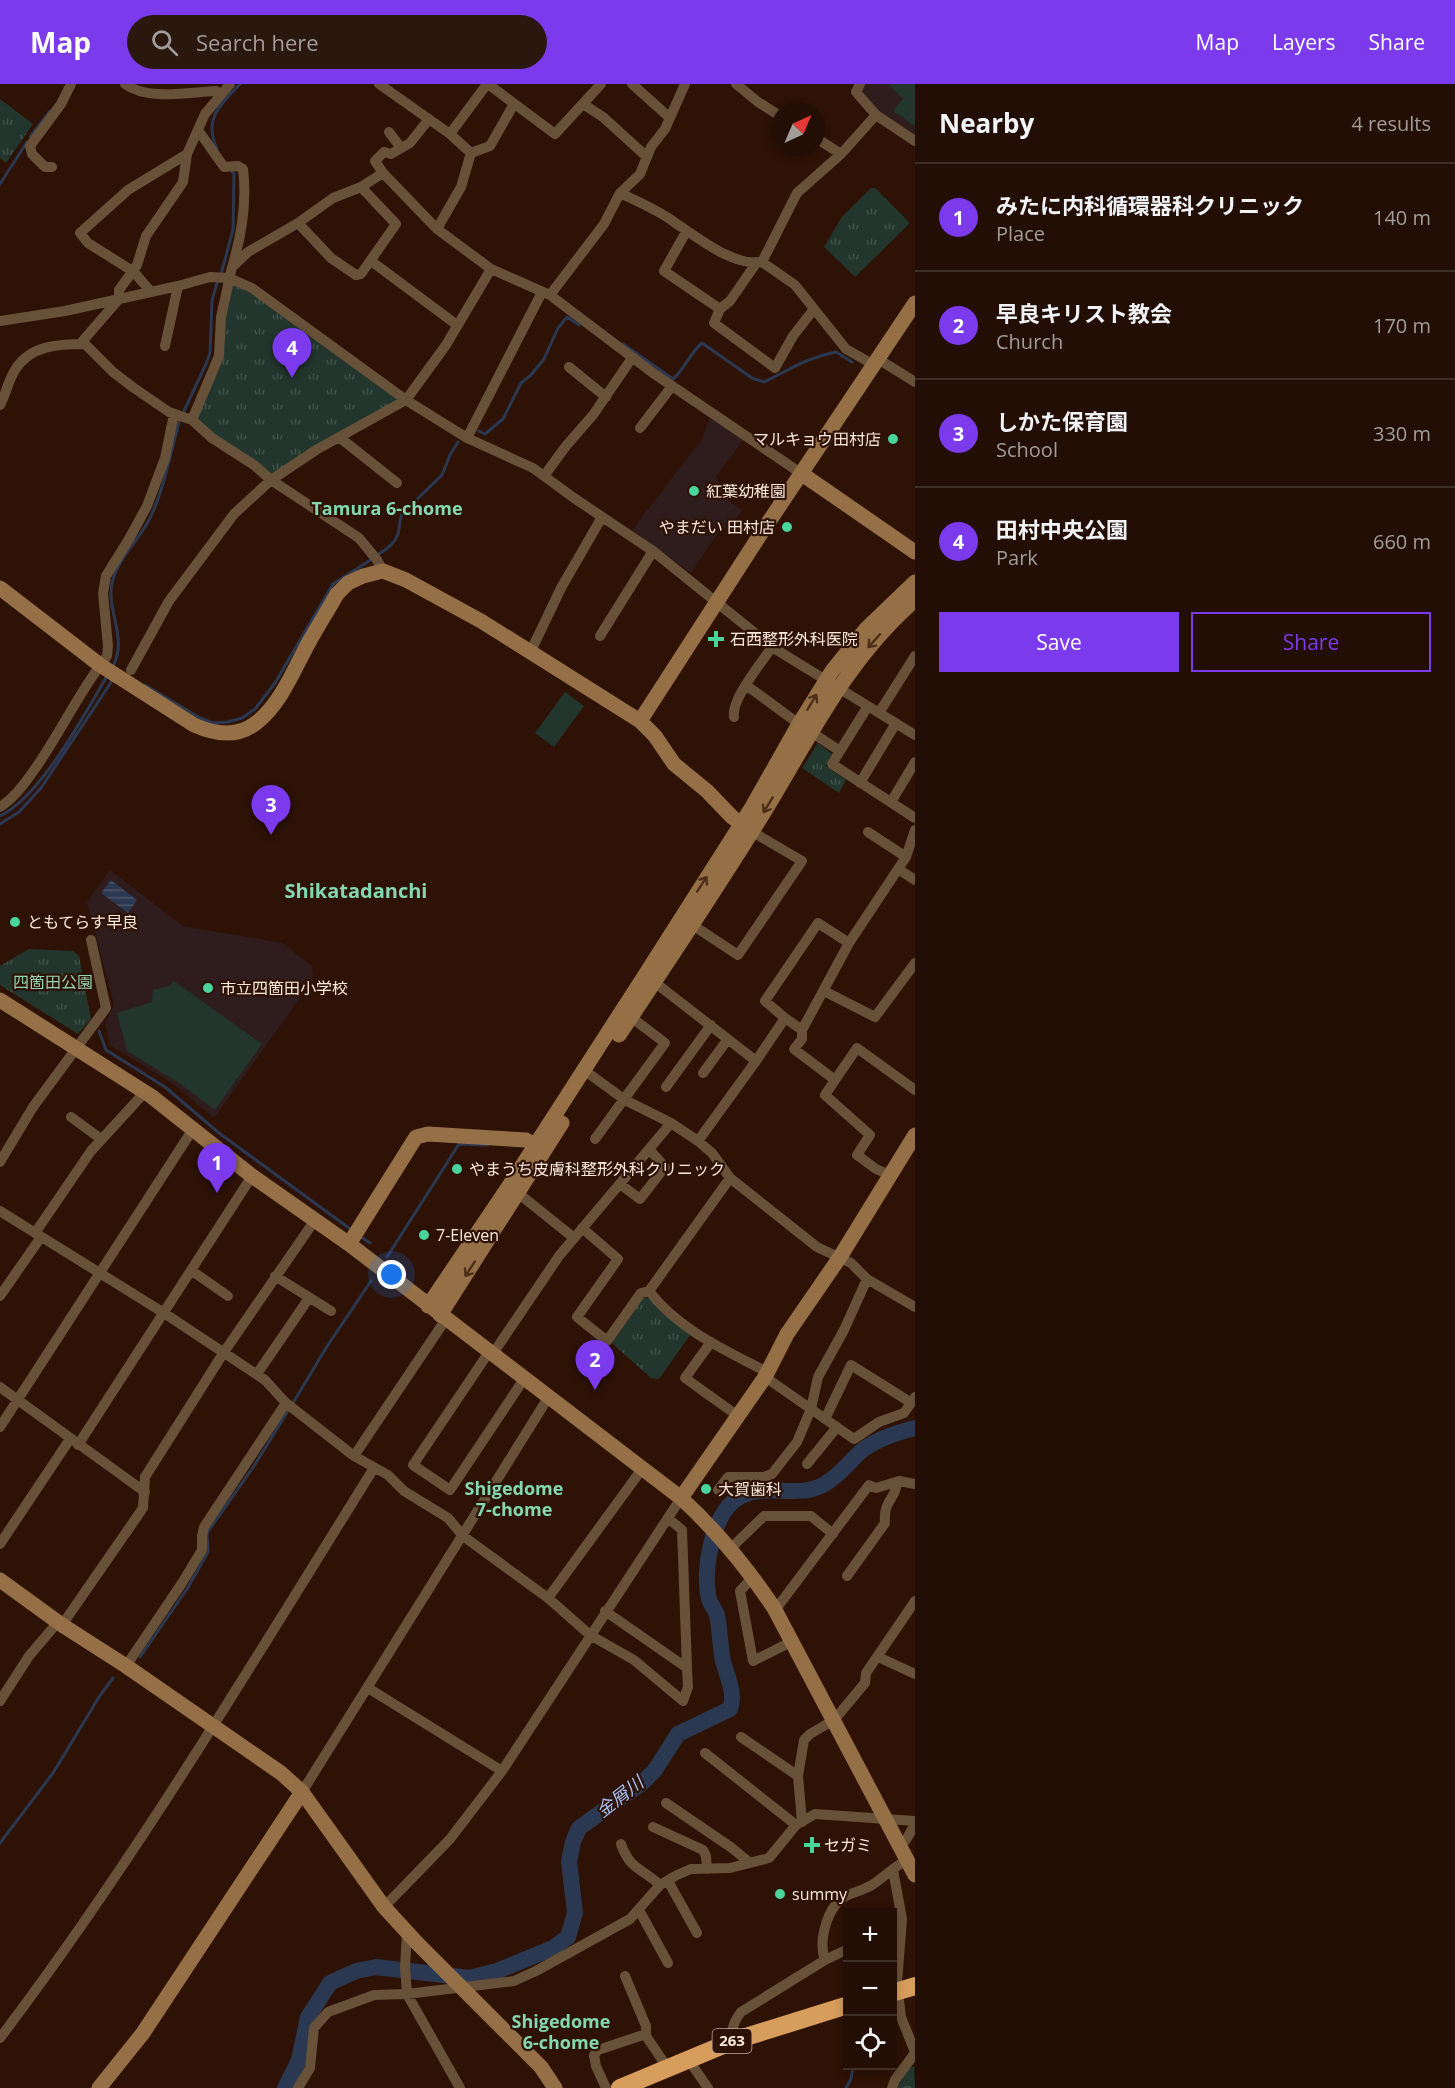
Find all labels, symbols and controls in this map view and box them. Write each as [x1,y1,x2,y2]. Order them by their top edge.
search box [127,15,547,69]
text: Map [30,23,91,61]
icon: search [148,26,181,59]
text: Search here [196,27,319,57]
text: Map [1196,28,1239,56]
text: Layers [1272,28,1336,56]
text: Share [1369,28,1425,56]
north arrow [771,102,825,156]
text: Nearby [939,105,1034,141]
text: 4 results [1351,110,1431,137]
text: みたに内科循環器科クリニック [996,190,1304,220]
text: 1 [953,204,964,231]
text: 140 m [1373,204,1431,231]
text: Place [996,220,1045,247]
text: 早良キリスト教会 [996,298,1172,328]
text: 2 [953,312,964,339]
text: 170 m [1373,312,1431,339]
pin: 4 [272,328,312,378]
text: Church [996,328,1063,355]
text: しかた保育園 [996,406,1128,436]
text: 3 [953,420,964,447]
text: 330 m [1373,420,1431,447]
place label: マルキョウ田村店 [753,428,881,450]
marker: マルキョウ田村店 [886,432,900,446]
text: School [996,436,1058,463]
place label: 紅葉幼稚園 [706,480,786,502]
marker: 紅葉幼稚園 [687,484,701,498]
district label: Tamura 6-chome [311,496,463,520]
text: 田村中央公園 [996,514,1128,544]
place label: やまだい 田村店 [659,516,775,538]
marker: やまだい 田村店 [780,520,794,534]
text: 4 [953,528,964,555]
text: 660 m [1373,528,1431,555]
text: Park [996,544,1038,571]
button: Save [939,612,1179,672]
button: Share [1191,612,1431,672]
place label: 石西整形外科医院 [730,628,858,650]
marker: 石西整形外科医院 [707,630,725,648]
one-way arrow [867,633,881,648]
one-way arrow [807,694,819,711]
pin: 3 [252,786,290,835]
one-way arrow [762,796,774,813]
one-way arrow [696,876,708,892]
district label: Shikatadanchi [285,877,427,904]
place label: ともてらす早良 [27,911,138,933]
marker: ともてらす早良 [8,915,22,929]
park label: 四箇田公園 [13,971,93,993]
place label: 市立四箇田小学校 [220,977,348,999]
marker: 市立四箇田小学校 [201,981,215,995]
pin: 1 [198,1144,236,1193]
place label: やまうち皮膚科整形外科クリニック [469,1158,725,1180]
marker: やまうち皮膚科整形外科クリニック [450,1162,464,1176]
place label: 7-Eleven [436,1224,499,1246]
marker: 7-Eleven [417,1228,431,1242]
your location [377,1260,406,1289]
one-way arrow [464,1260,476,1277]
pin: 2 [576,1340,614,1390]
district label: Shigedome 7-chome [465,1476,563,1521]
place label: 大賀歯科 [718,1478,782,1500]
marker: 大賀歯科 [699,1482,713,1496]
water label: 金屑川 [591,1769,650,1822]
place label: セガミ [824,1834,872,1856]
marker: セガミ [805,1838,819,1852]
place label: summy [792,1883,848,1905]
marker: summy [773,1887,787,1901]
map controls [843,1908,897,2070]
button: + [843,1908,897,1962]
button: − [843,1962,897,2016]
district label: Shigedome 6-chome [512,2009,610,2054]
button: locate [843,2016,897,2070]
road number: 263 [712,2029,752,2053]

